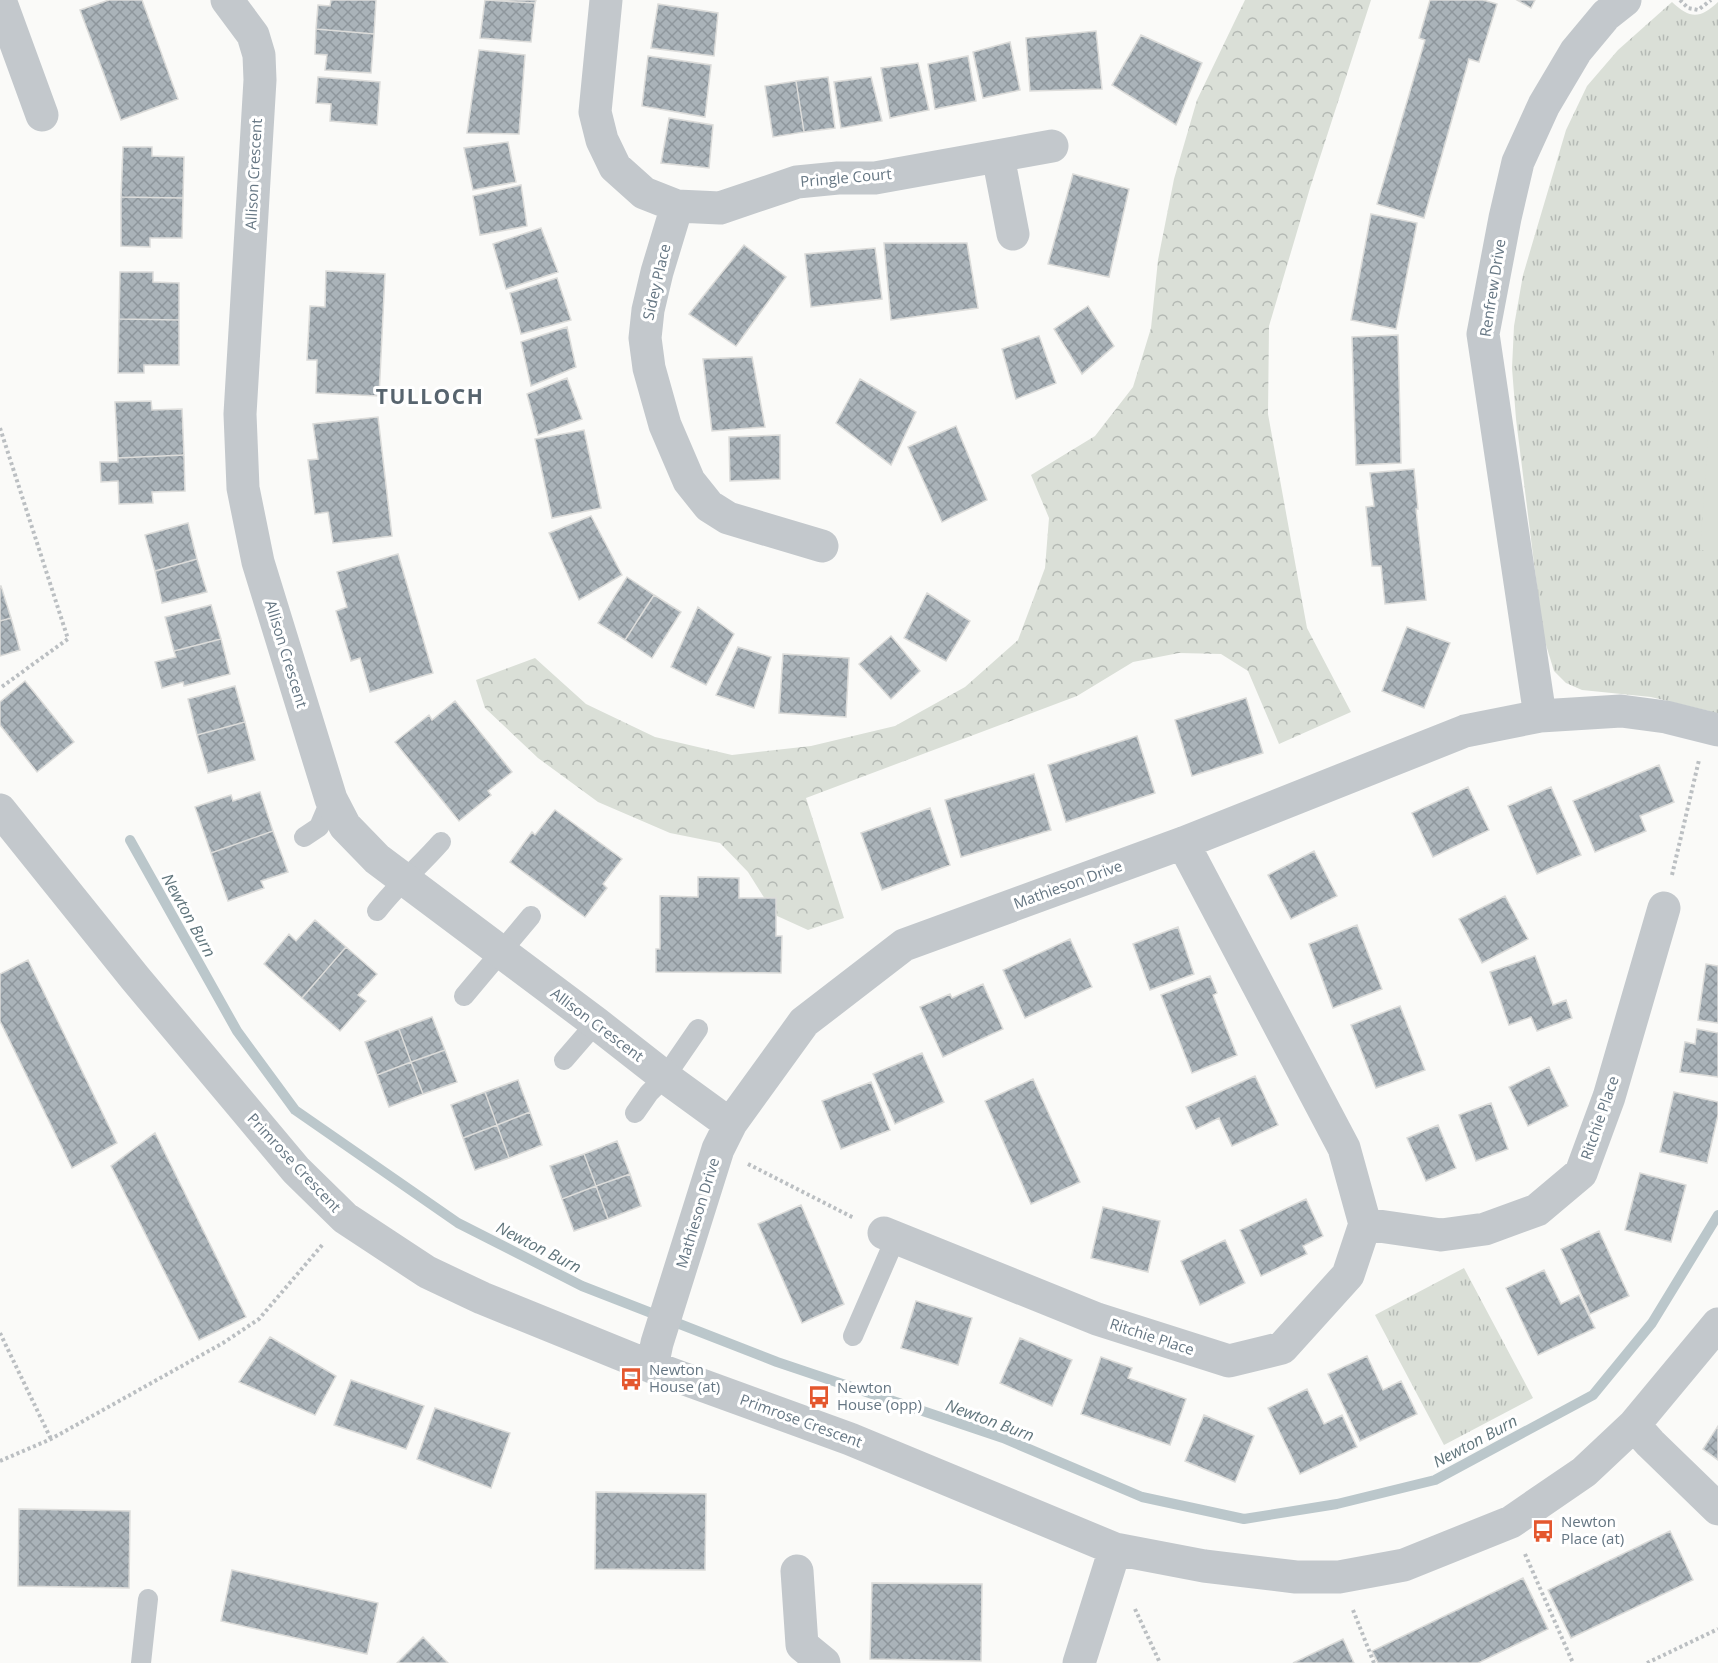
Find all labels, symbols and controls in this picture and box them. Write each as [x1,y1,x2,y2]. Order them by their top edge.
street label: Allison Crescent [240,118,266,230]
street label: Pringle Court [799,163,892,191]
street label: Renfrew Drive [1474,238,1510,338]
street label: Sidey Place [638,242,675,322]
district label: TULLOCH [376,382,484,410]
street label: Allison Crescent [261,598,313,710]
street label: Mathieson Drive [1010,855,1125,913]
water label: Newton Burn [157,869,221,961]
street label: Allison Crescent [547,983,648,1066]
street label: Ritchie Place [1575,1073,1623,1162]
street label: Primrose Crescent [244,1108,346,1216]
street label: Mathieson Drive [671,1155,723,1270]
water label: Newton Burn [493,1216,585,1278]
street label: Ritchie Place [1108,1313,1197,1359]
place label: Newton House (at) [649,1359,720,1396]
bus stop icon: Newton House (at) [618,1366,644,1392]
place label: Newton House (opp) [837,1377,922,1414]
bus stop icon: Newton House (opp) [806,1384,832,1410]
street label: Primrose Crescent [737,1389,865,1451]
water label: Newton Burn [943,1394,1037,1446]
water label: Newton Burn [1429,1410,1521,1472]
place label: Newton Place (at) [1561,1511,1624,1548]
bus stop icon: Newton Place (at) [1530,1518,1556,1544]

